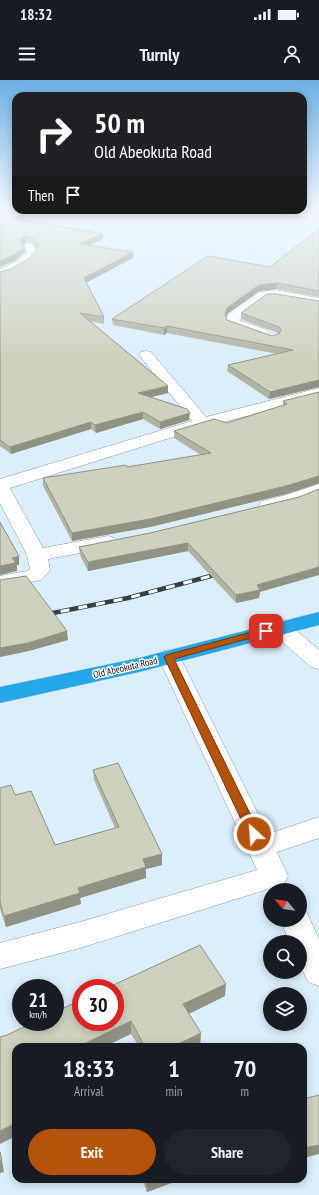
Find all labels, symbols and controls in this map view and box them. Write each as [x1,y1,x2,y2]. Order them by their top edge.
text: 18:32 [20,5,52,24]
icon: menu [16,43,38,65]
text: Turnly [140,43,179,66]
icon: person [281,43,303,65]
text: 50 m [94,104,145,141]
icon: right [28,108,80,160]
text: Old Abeokuta Road [94,140,212,163]
icon: arrive [62,184,84,206]
text: Then [28,186,54,205]
pin [249,614,283,648]
icon: arrive [255,620,277,642]
street label: Old Abeokuta Road [92,654,159,681]
position arrow [233,813,275,855]
north arrow [263,883,307,927]
map controls [263,883,307,1031]
button: search [263,935,307,979]
speed limit sign: 30 [72,979,124,1031]
text: 21 [28,987,48,1013]
button: layers [263,987,307,1031]
text: km/h [29,1008,47,1021]
text: 18:33 [63,1053,115,1084]
text: 1 [168,1053,180,1084]
text: 70 [233,1053,256,1084]
text: Arrival [74,1083,103,1100]
text: min [165,1083,182,1100]
text: m [241,1083,249,1100]
button: Exit [28,1129,156,1175]
button: Share [164,1129,291,1175]

